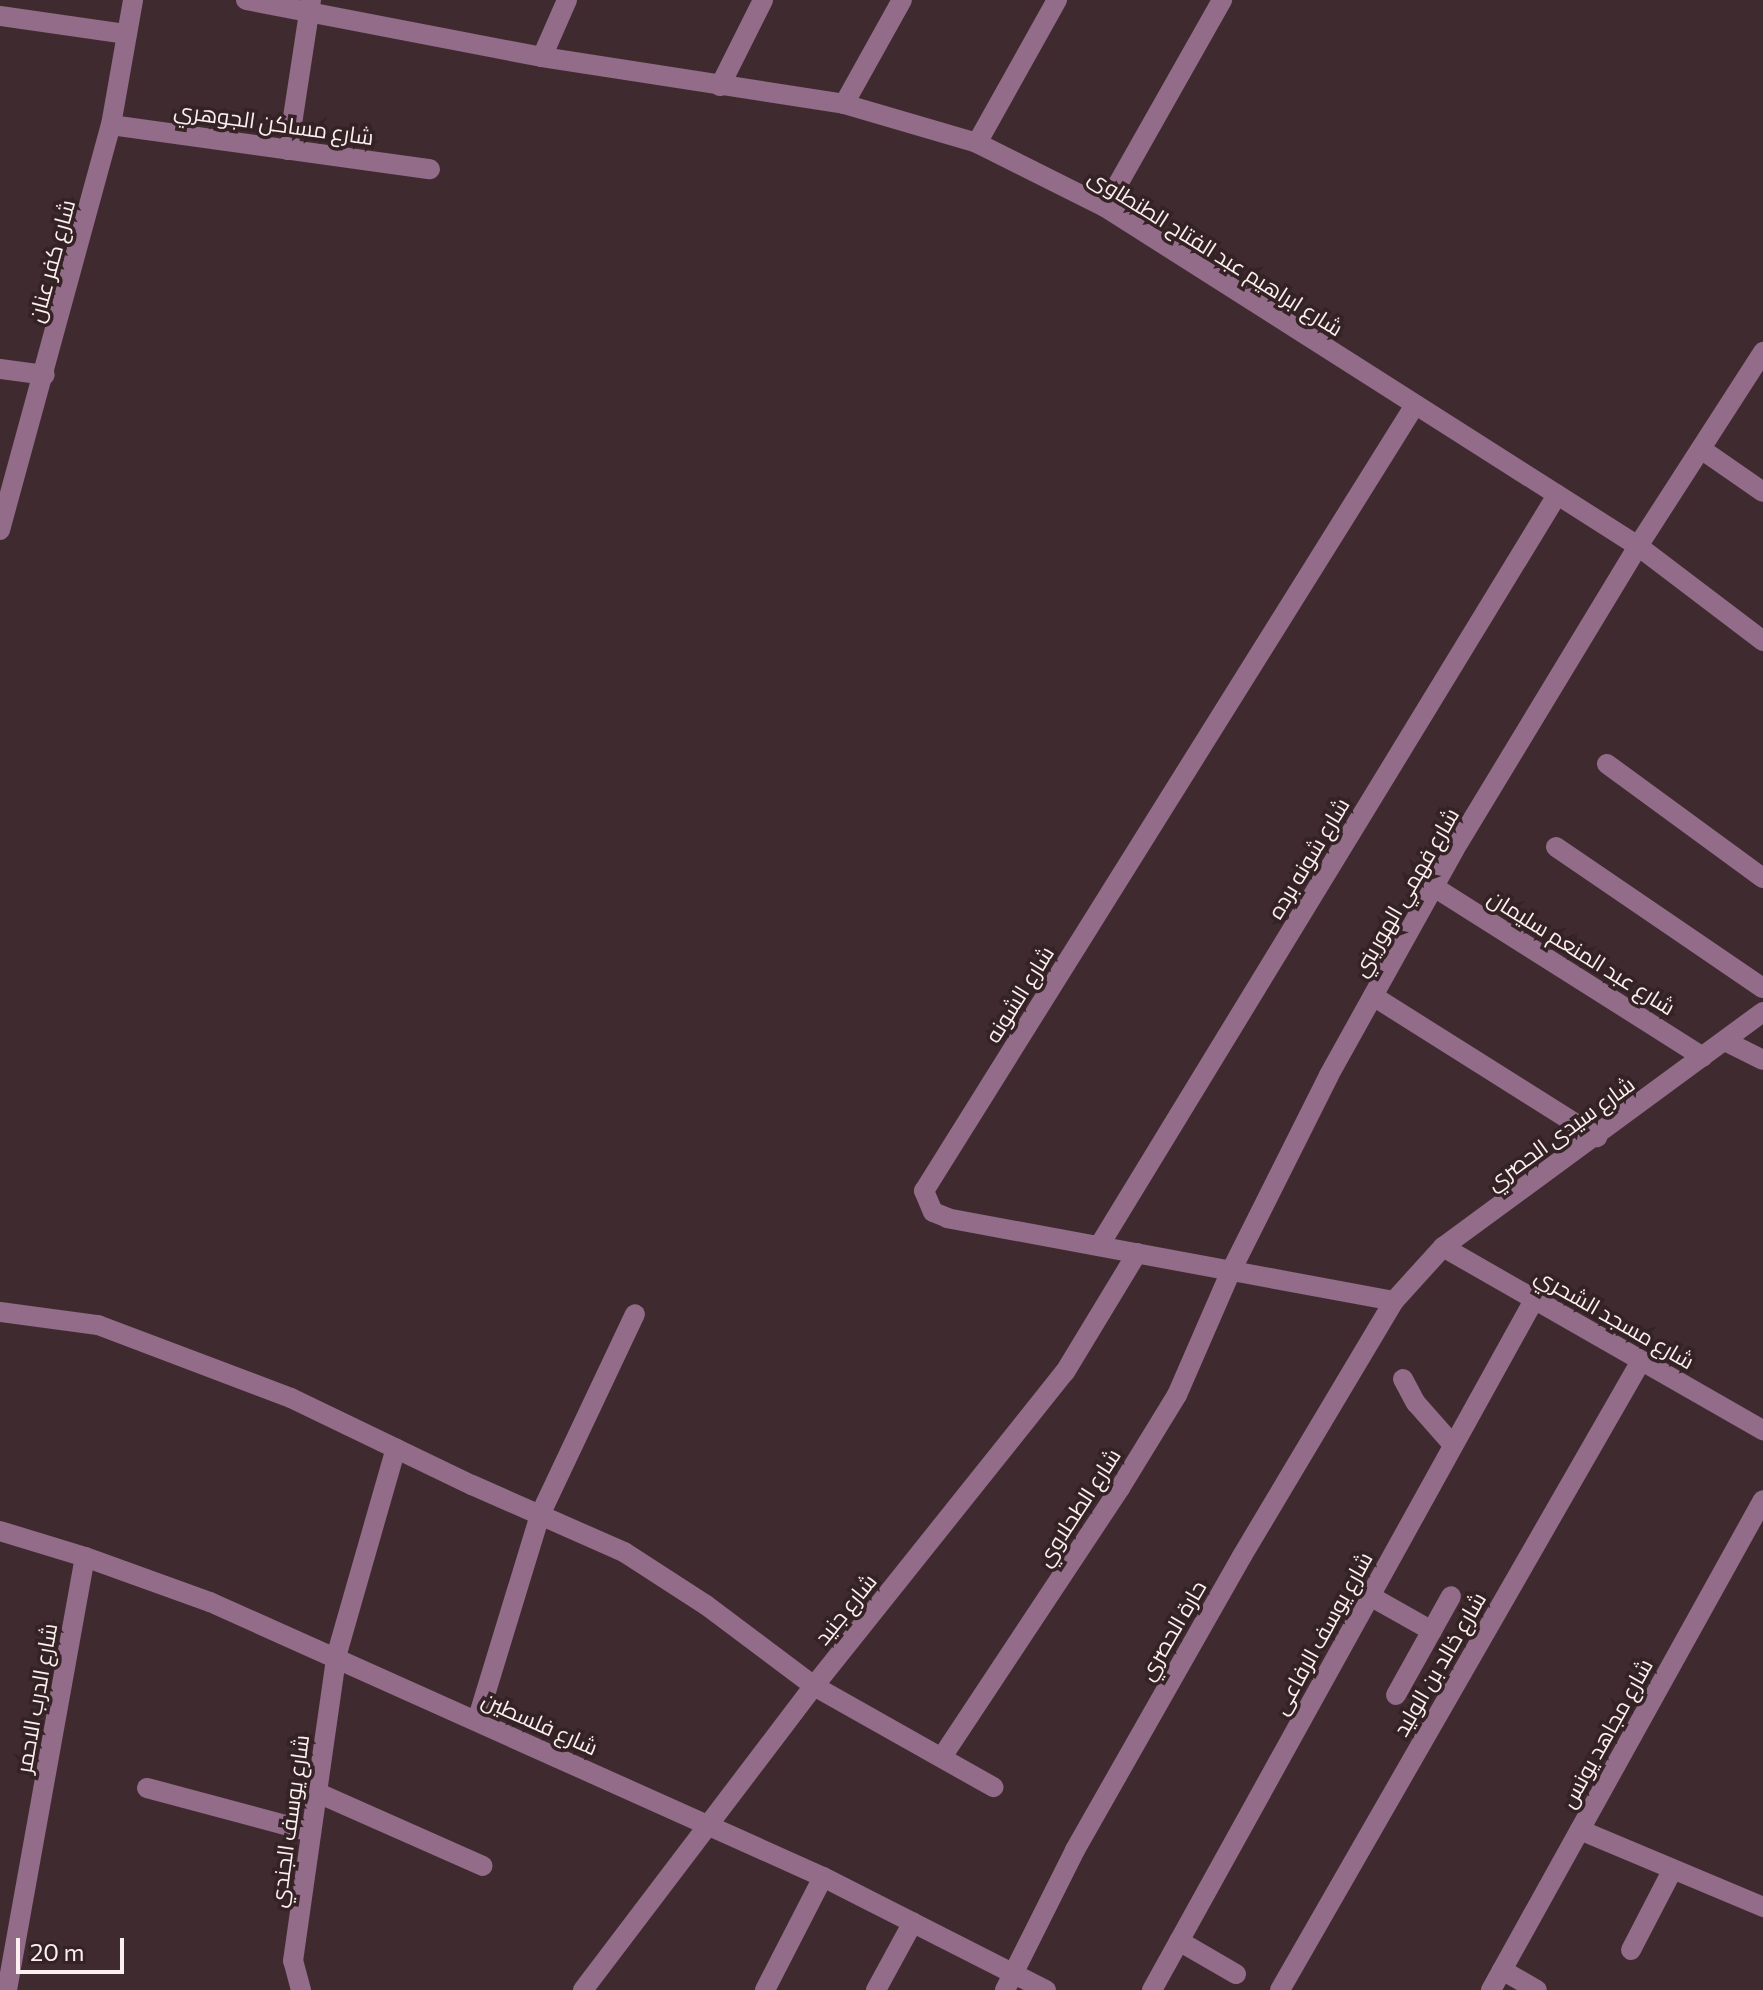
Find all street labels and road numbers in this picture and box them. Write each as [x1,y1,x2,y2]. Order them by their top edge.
street label: شارع مساكن الجوهري [172,96,376,150]
street label: شارع ابراهيم عبد الفتاح الطنطاوى [1084,163,1348,341]
street label: شارع كفر عنان [22,197,80,325]
street label: شارع شونه برده [1262,793,1354,923]
street label: شارع فهمي الهوريني [1346,803,1464,981]
street label: شارع عبد المنعم سليمان [1484,884,1680,1020]
street label: شارع الشونه [979,941,1059,1047]
street label: شارع سيدى الحصري [1481,1070,1639,1196]
street label: شارع مسجد الشحري [1531,1262,1699,1374]
street label: شارع الطحلاوي [1030,1443,1126,1571]
street label: شارع يوسف الرفاعى [1266,1547,1378,1719]
street label: شارع جنيد [808,1568,882,1650]
street label: حارة الحصري [1133,1575,1211,1685]
street label: شارع خالد بن الوليد [1387,1587,1491,1741]
street label: شارع الدرب الاحمر [10,1621,62,1775]
street label: شارع مجاهد يونس [1554,1654,1658,1812]
street label: شارع فلسطين [478,1686,602,1760]
street label: شارع يوسف الجندي [264,1733,314,1909]

